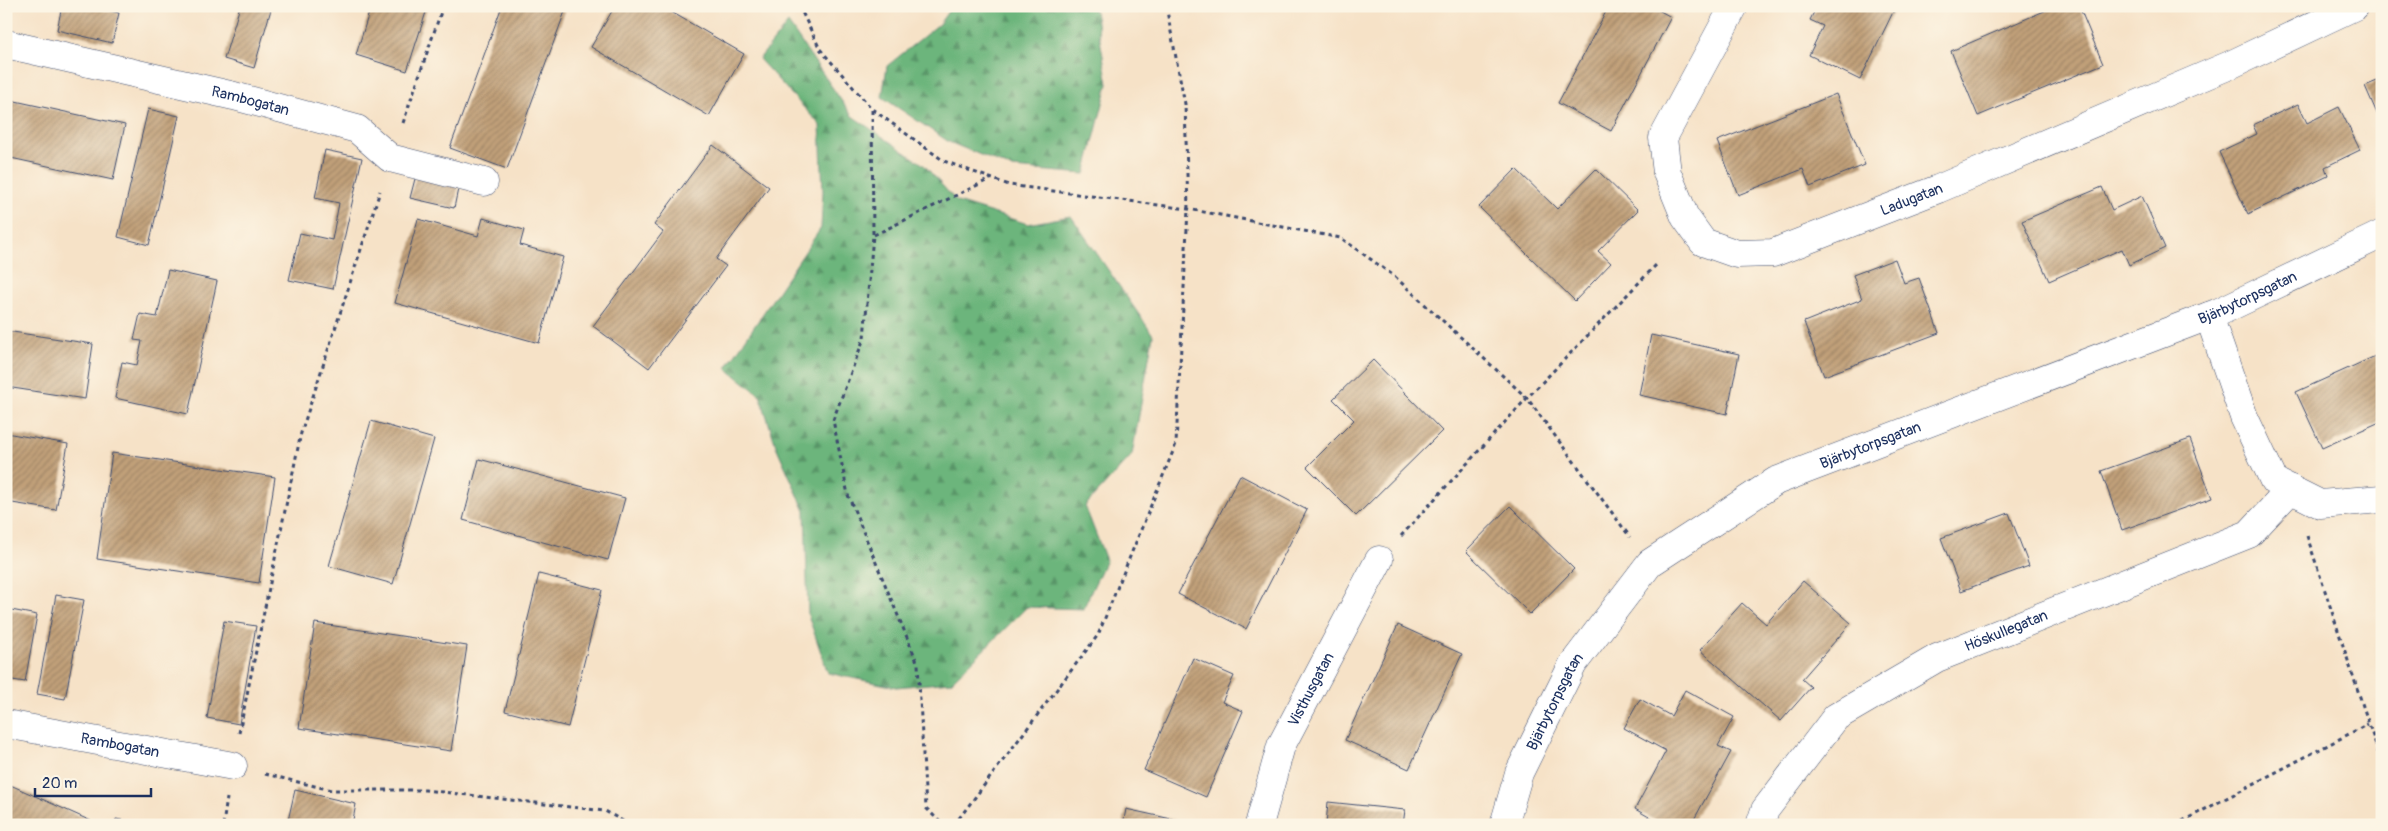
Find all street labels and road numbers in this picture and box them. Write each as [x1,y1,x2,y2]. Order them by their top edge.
street label: Rambogatan [210,82,291,120]
street label: Ladugatan [1877,179,1946,220]
street label: Bjärbytorpsgatan [2195,267,2300,329]
street label: Bjärbytorpsgatan [1817,417,1923,473]
street label: Höskullegatan [1962,606,2050,656]
street label: Visthusgatan [1284,649,1338,730]
street label: Bjärbytorpsgatan [1522,649,1588,753]
street label: Rambogatan [79,729,161,762]

